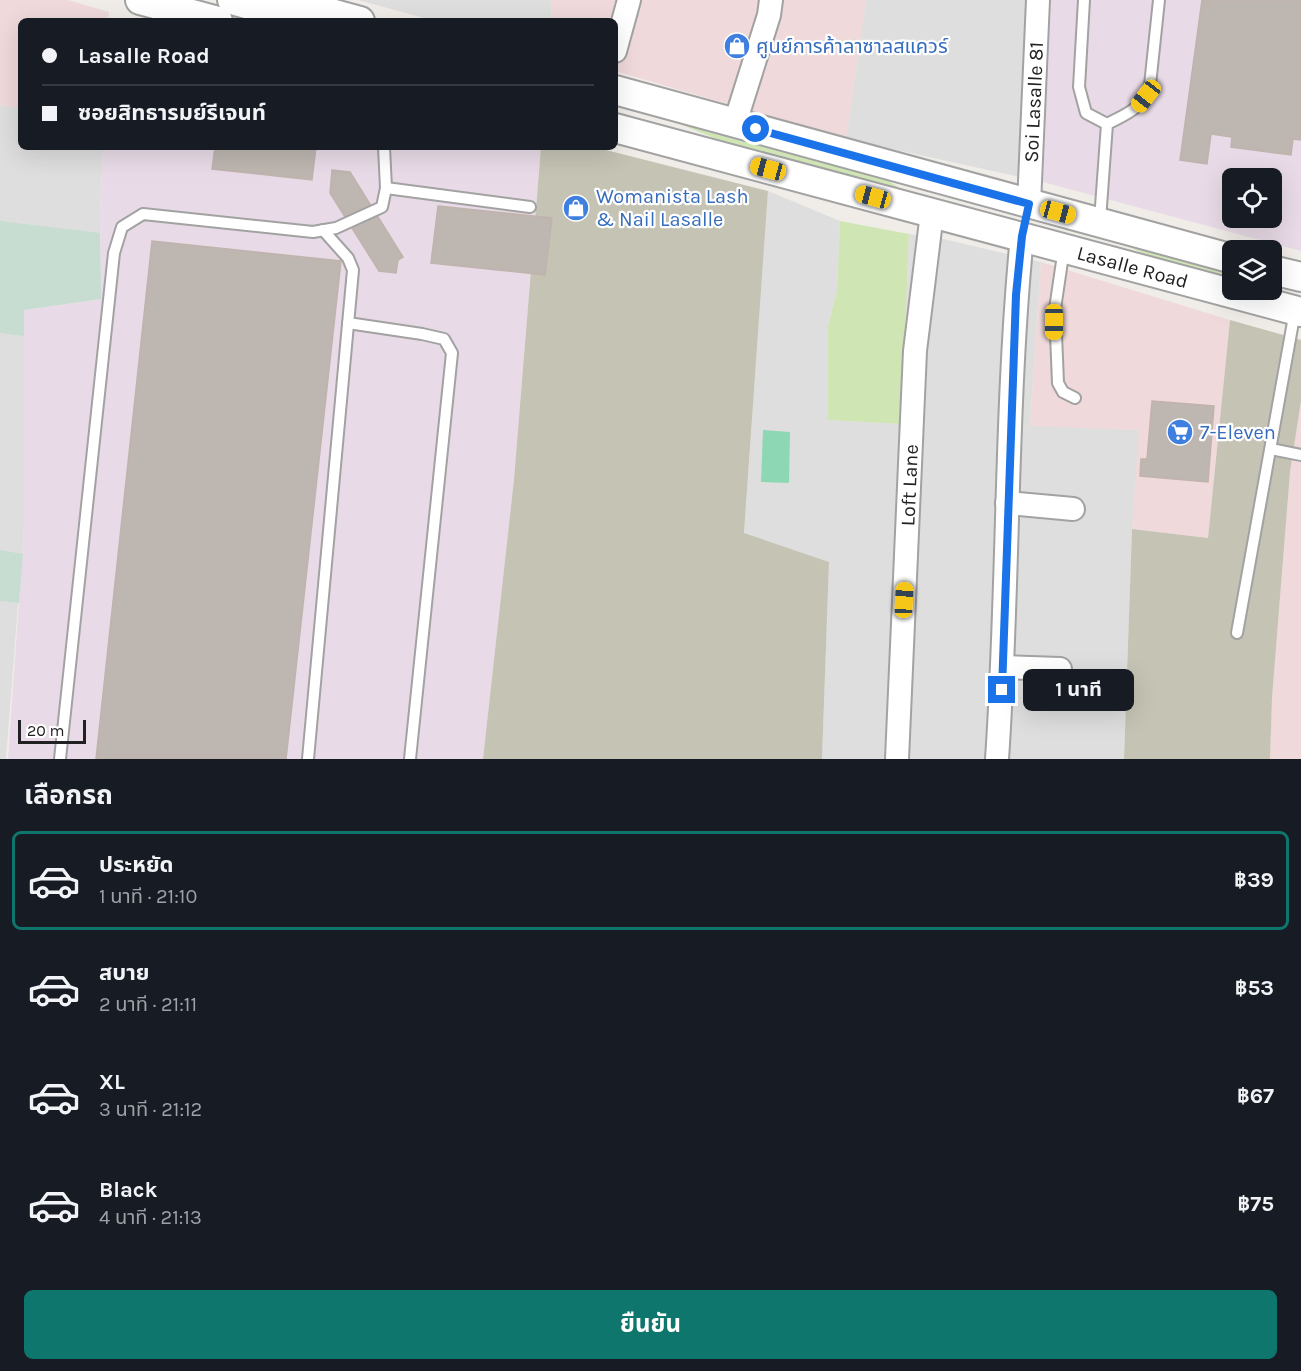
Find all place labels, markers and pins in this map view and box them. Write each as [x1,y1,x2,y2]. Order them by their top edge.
shop icon: ศูนย์การค้าลาซาลสแควร์ [722,31,752,61]
place label: ศูนย์การค้าลาซาลสแควร์ [756,35,949,59]
place label: Womanista Lash & Nail Lasalle [596,185,749,231]
shop icon: Womanista Lash & Nail Lasalle [561,193,591,223]
supermarket icon: 7-Eleven [1165,417,1195,447]
place label: 7-Eleven [1200,421,1276,444]

